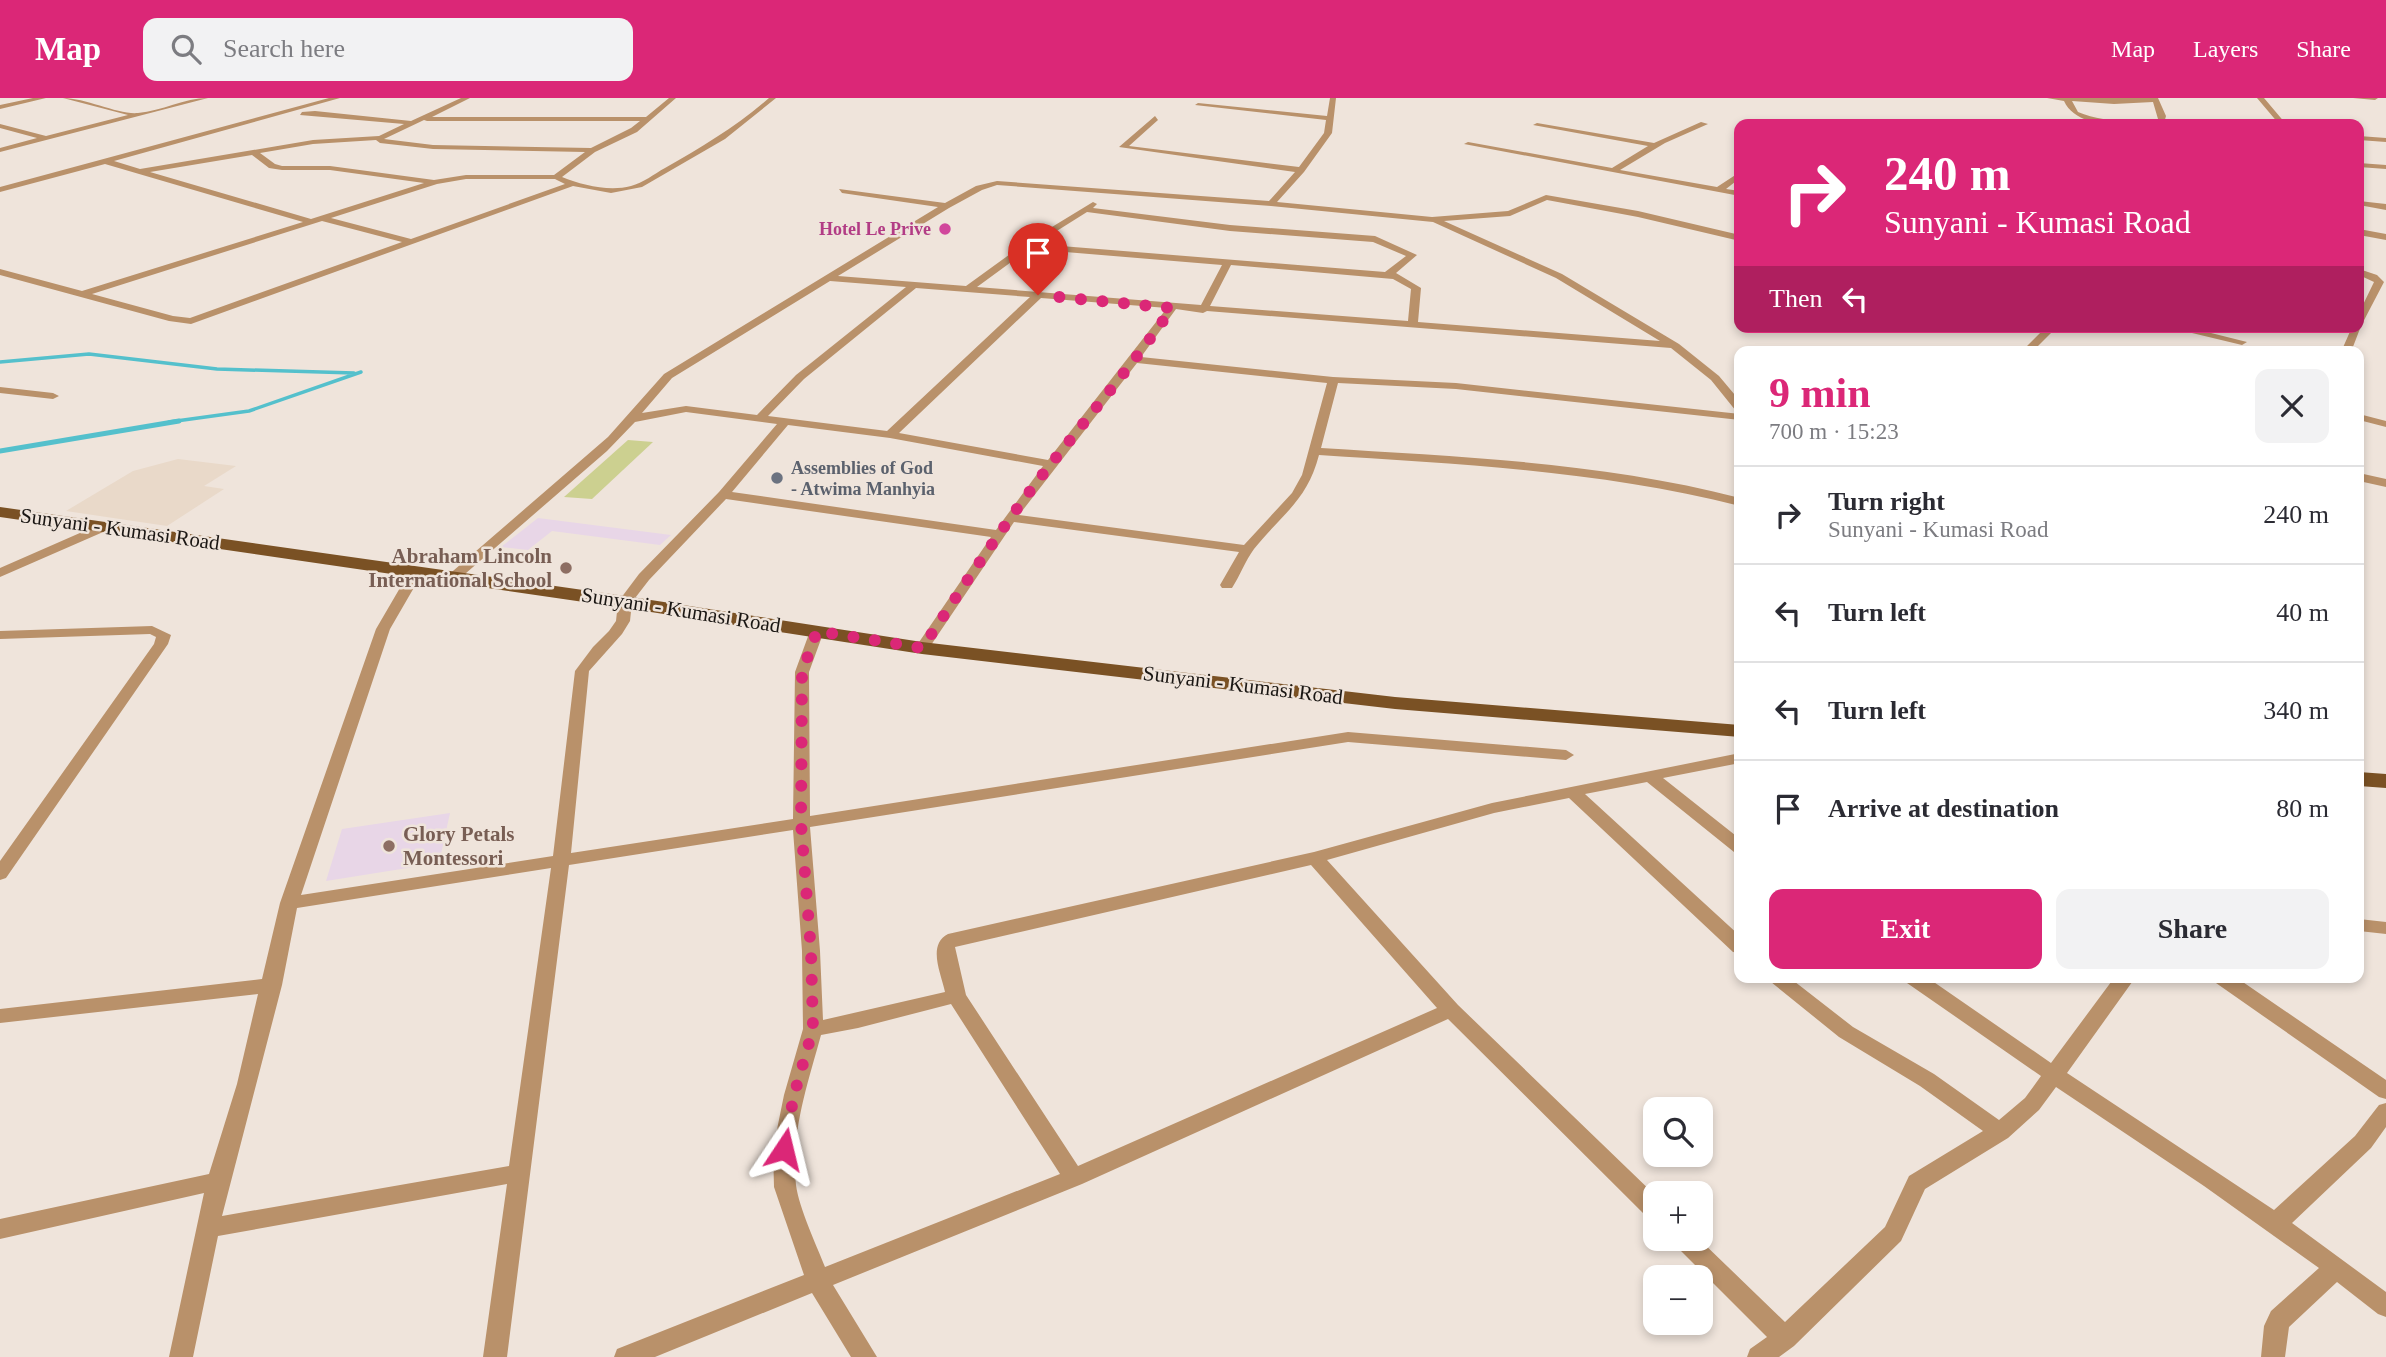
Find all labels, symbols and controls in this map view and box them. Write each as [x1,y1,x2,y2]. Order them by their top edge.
search box [143,18,633,81]
icon: search [167,30,205,68]
text: Map [35,31,101,67]
text: Search here [223,34,345,63]
text: Map [2111,36,2155,62]
text: Layers [2193,36,2258,62]
text: Share [2296,36,2351,62]
text: 240 m [1884,146,2011,201]
icon: right [1769,147,1860,238]
text: Sunyani - Kumasi Road [1884,204,2191,240]
place label: Hotel Le Prive [819,219,931,239]
marker: Hotel Le Prive [937,221,953,237]
pin [1008,223,1068,295]
icon: arrive [1019,234,1057,272]
icon: left [1836,280,1874,318]
text: Then [1769,284,1822,313]
button: close [2255,369,2329,443]
text: 9 min [1769,370,1871,416]
text: 700 m · 15:23 [1769,419,1899,444]
place label: Assemblies of God - Atwima Manhyia [791,458,935,499]
marker: Assemblies of God - Atwima Manhyia [769,470,785,486]
text: Turn right [1828,487,1945,516]
icon: right [1769,496,1807,534]
text: 240 m [2263,500,2329,529]
street label: Sunyani - Kumasi Road [19,503,222,555]
text: Sunyani - Kumasi Road [1828,517,2048,542]
place label: Abraham Lincoln International School [368,544,552,592]
marker: Abraham Lincoln International School [558,560,574,576]
street label: Sunyani - Kumasi Road [580,582,783,638]
icon: left [1769,594,1807,632]
text: Turn left [1828,598,1926,627]
text: 40 m [2276,598,2329,627]
street label: Sunyani - Kumasi Road [1142,661,1345,709]
icon: left [1769,692,1807,730]
text: Turn left [1828,696,1926,725]
text: 340 m [2263,696,2329,725]
icon: arrive [1769,790,1807,828]
text: Arrive at destination [1828,794,2059,823]
text: 80 m [2276,794,2329,823]
place label: Glory Petals Montessori [403,822,514,870]
marker: Glory Petals Montessori [381,838,397,854]
button: Exit [1769,889,2042,969]
button: Share [2056,889,2329,969]
map controls [1643,1097,1713,1335]
button: search [1643,1097,1713,1167]
position arrow [747,1112,821,1186]
button: + [1643,1181,1713,1251]
button: − [1643,1265,1713,1335]

